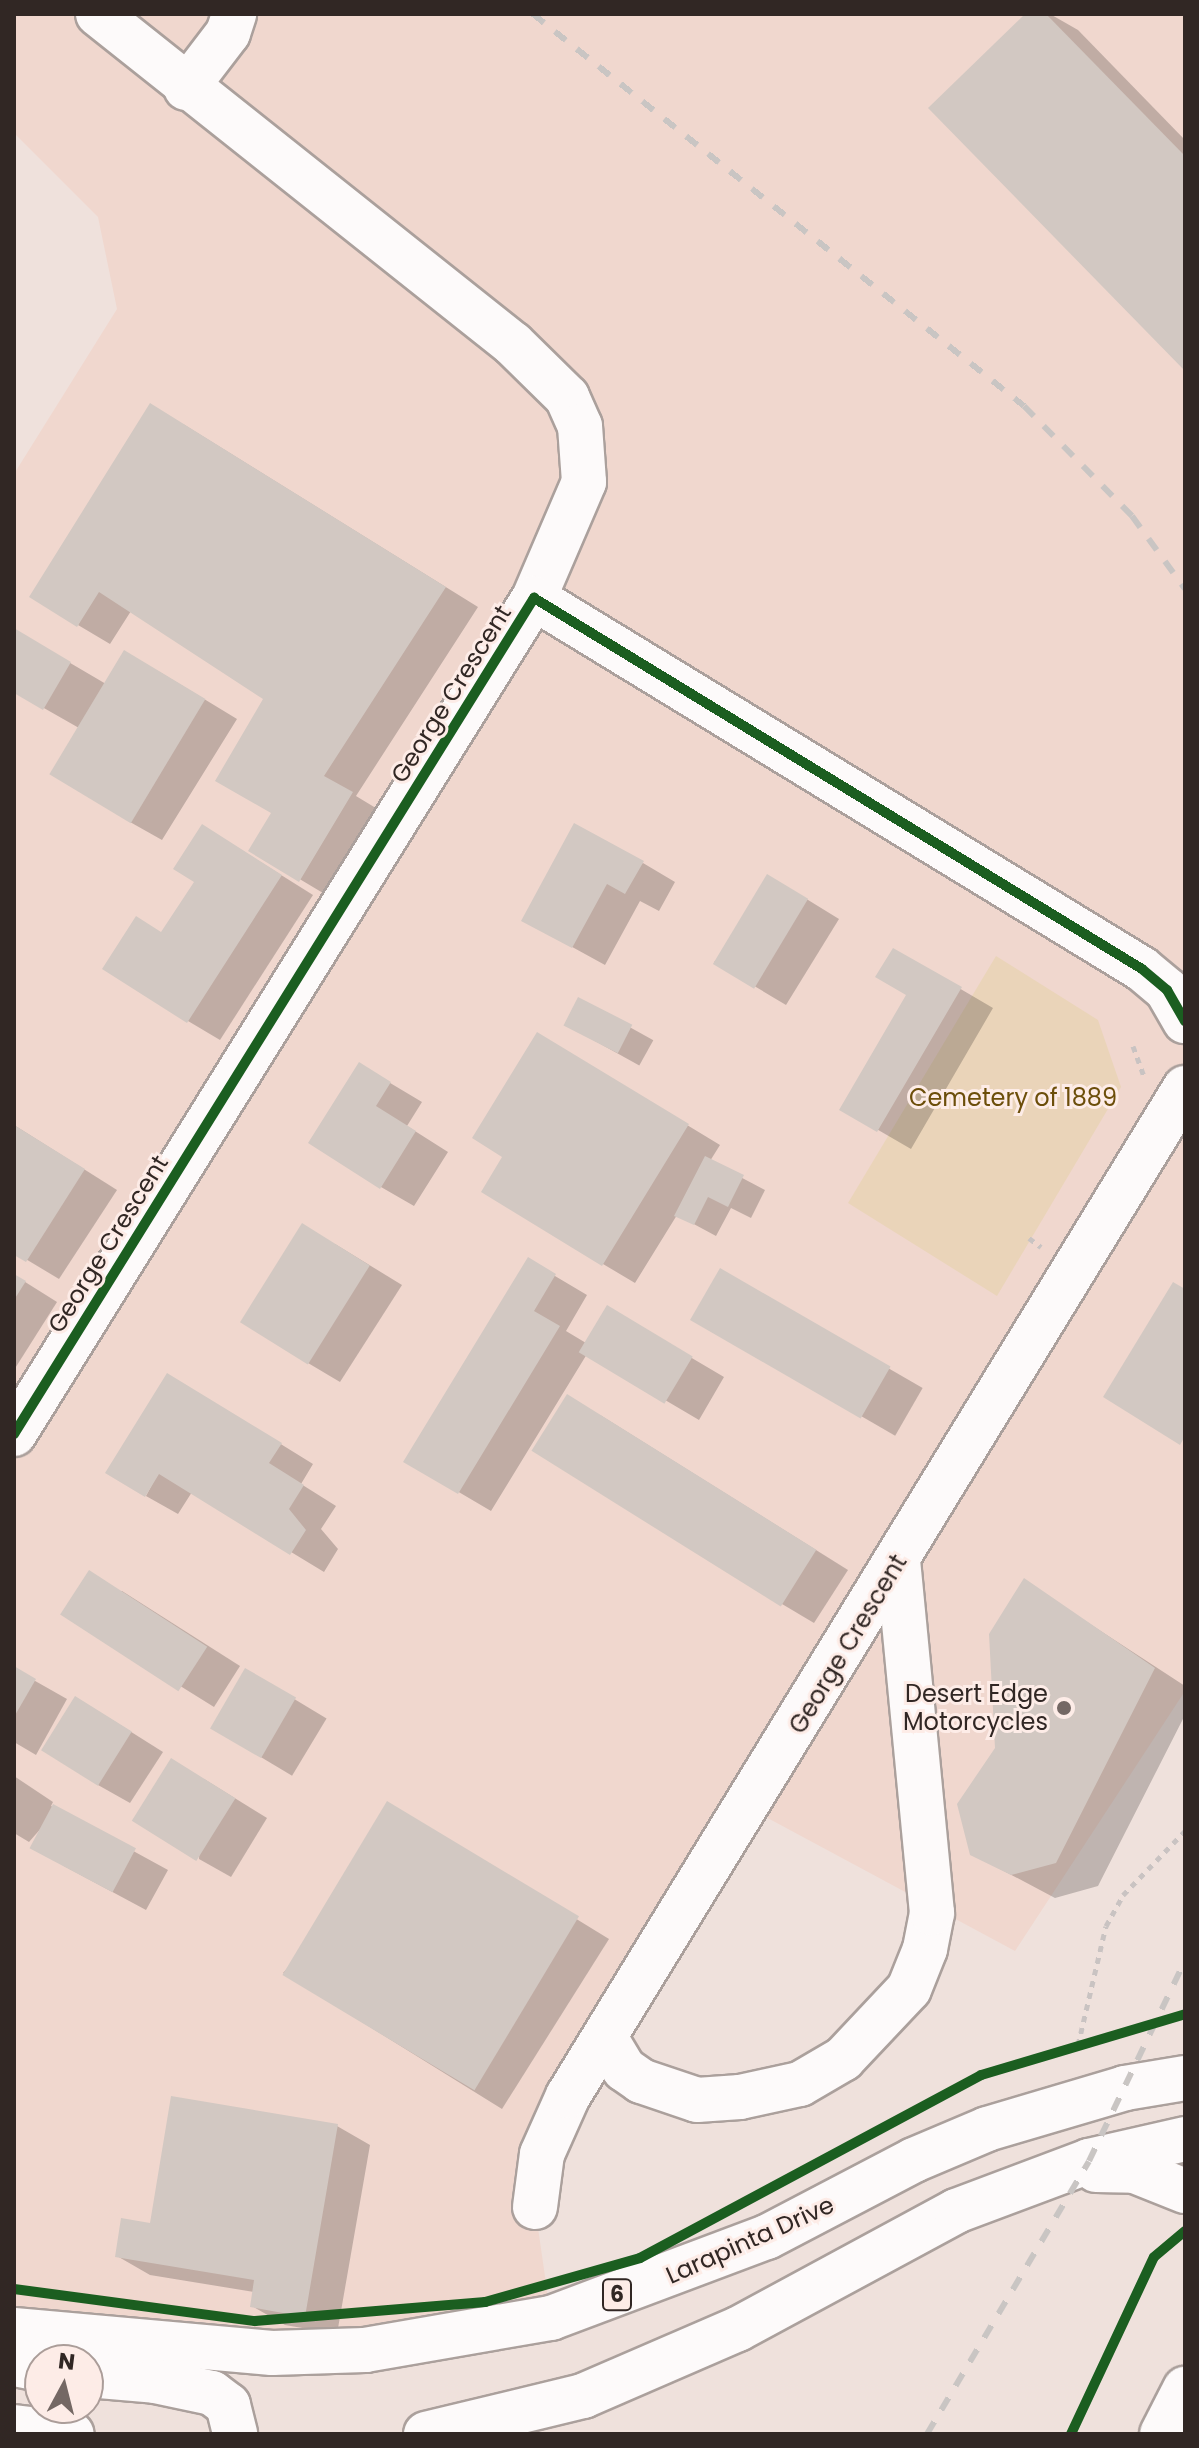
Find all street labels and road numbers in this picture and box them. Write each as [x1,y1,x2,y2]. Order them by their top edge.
street label: George Crescent [385,600,517,788]
street label: George Crescent [42,1150,174,1338]
street label: George Crescent [783,1549,913,1739]
street label: Larapinta Drive [662,2190,838,2290]
road number: 6 [601,2277,633,2313]

